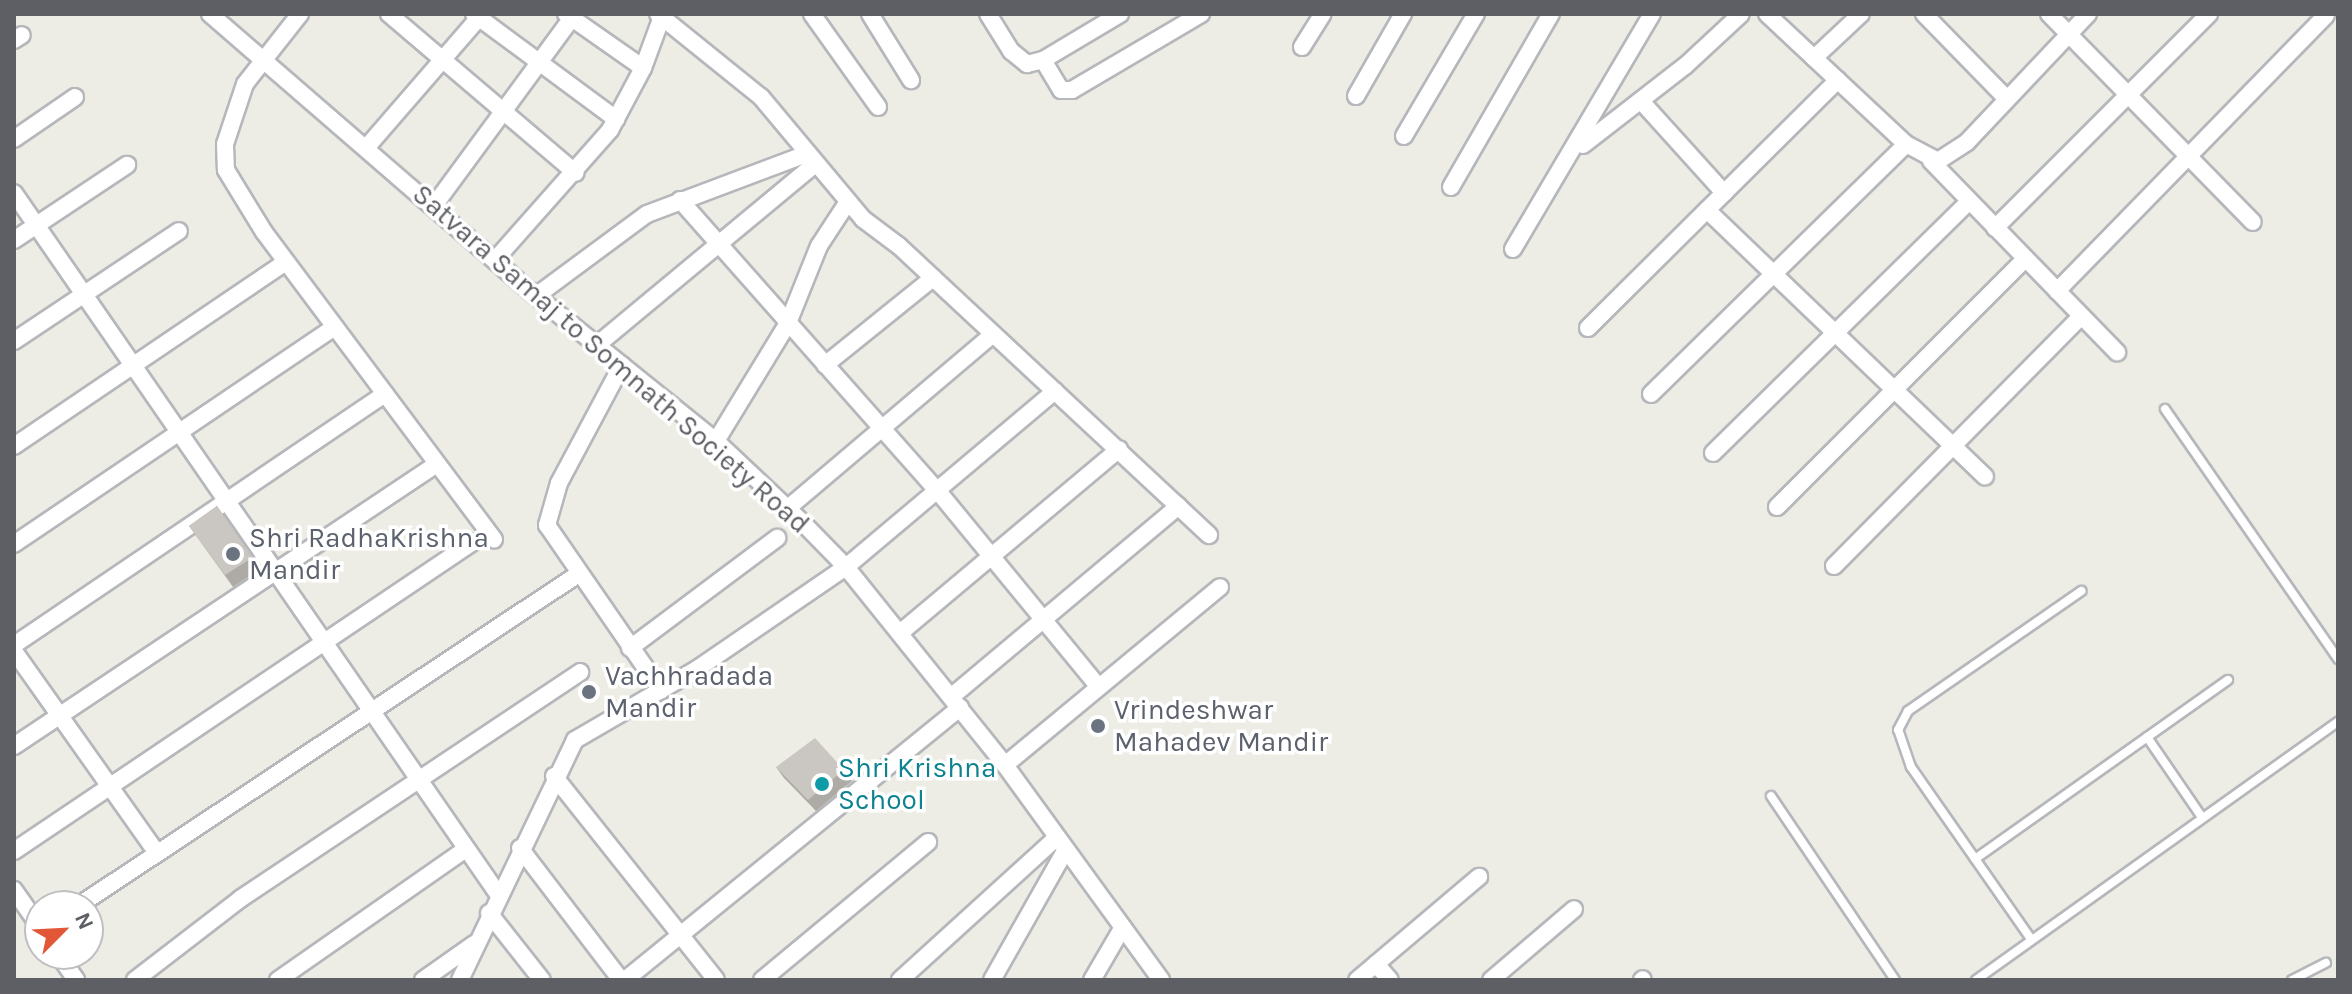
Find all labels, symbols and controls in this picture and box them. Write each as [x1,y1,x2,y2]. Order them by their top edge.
street label: Satvara Samaj to Somnath Society Road [406,177,816,541]
place label: Shri RadhaKrishna Mandir [249,521,489,587]
marker: Shri RadhaKrishna Mandir [224,545,242,563]
place label: Vachhradada Mandir [605,659,773,725]
marker: Vachhradada Mandir [580,683,598,701]
place label: Vrindeshwar Mahadev Mandir [1114,693,1328,759]
marker: Vrindeshwar Mahadev Mandir [1089,717,1107,735]
place label: Shri Krishna School [838,751,996,817]
marker: Shri Krishna School [813,775,831,793]
north arrow [24,890,104,970]
text: N [69,909,99,934]

